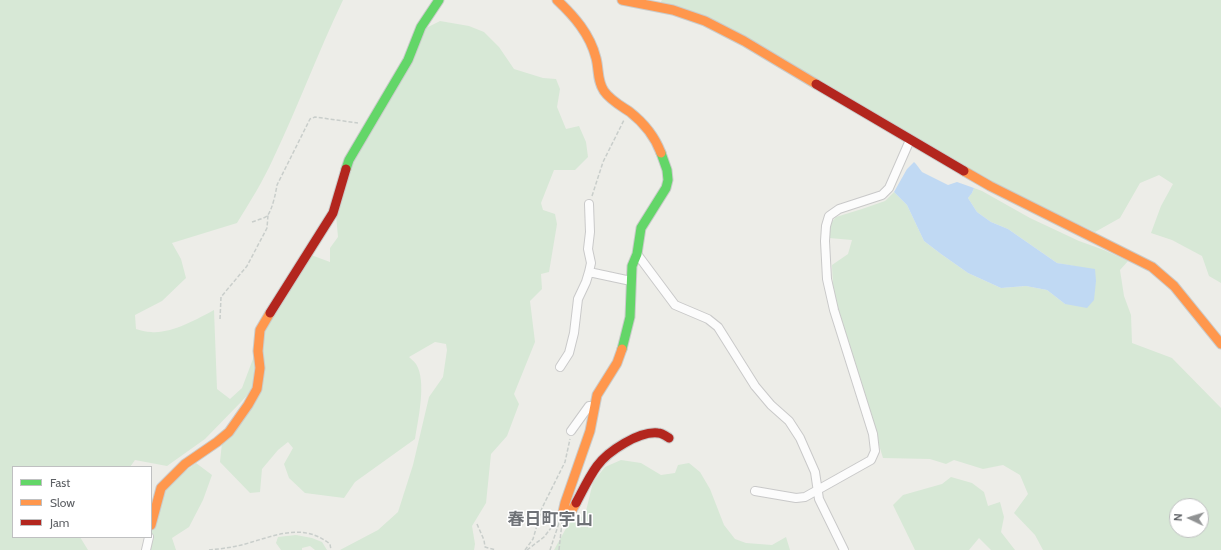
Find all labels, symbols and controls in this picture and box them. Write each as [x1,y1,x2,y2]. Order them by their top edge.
legend [12,466,152,538]
text: Fast [50,475,70,490]
text: Slow [50,495,75,510]
north arrow [1169,498,1209,538]
district label: 春日町宇山 [508,510,592,530]
text: N [1171,513,1185,522]
text: Jam [50,515,69,530]

